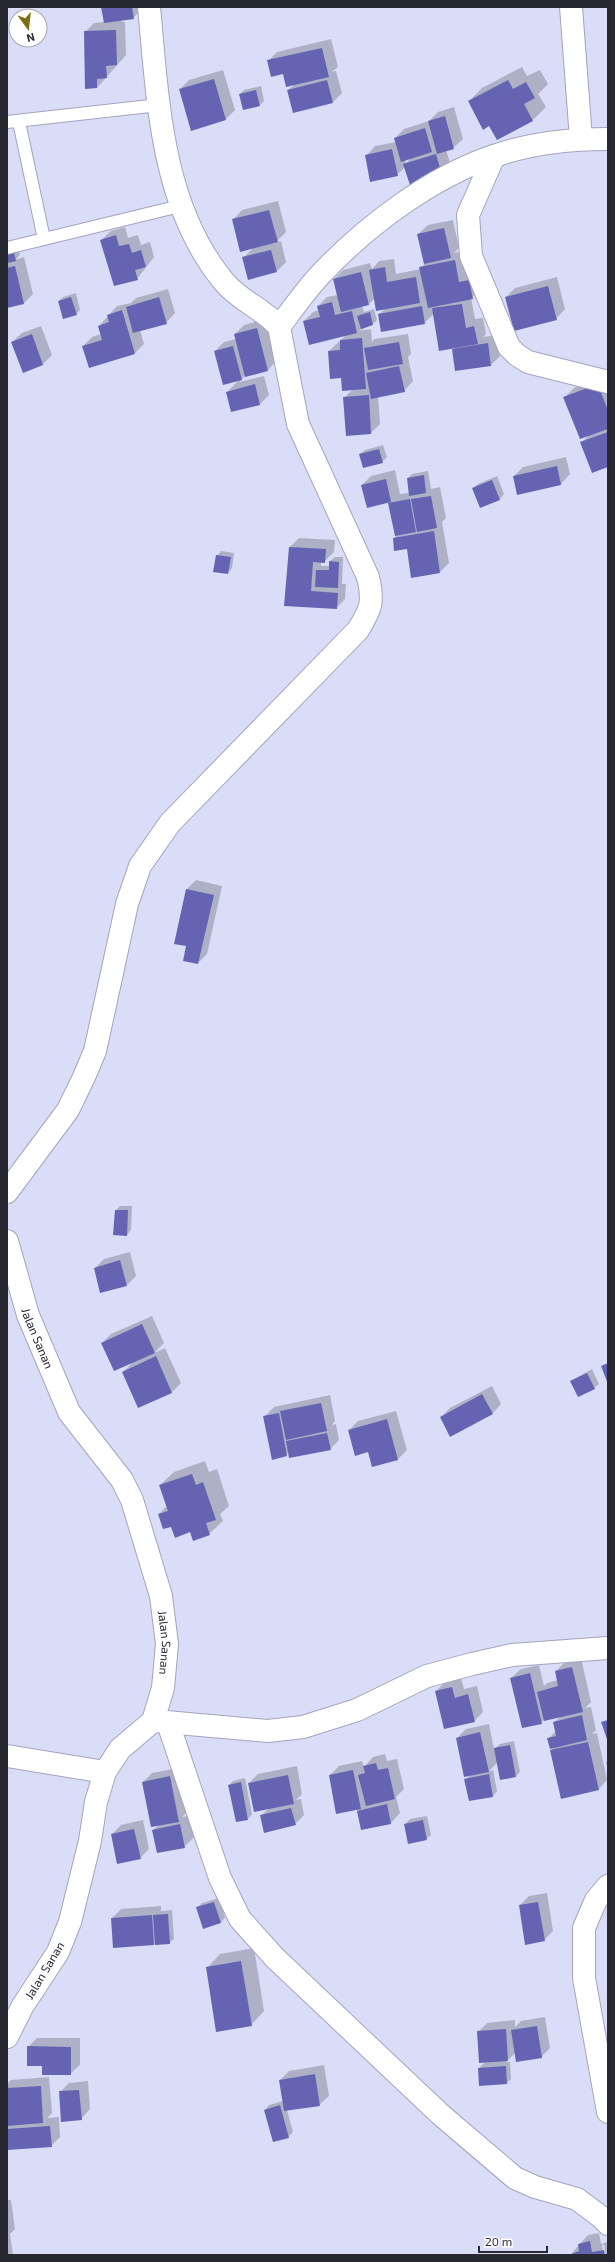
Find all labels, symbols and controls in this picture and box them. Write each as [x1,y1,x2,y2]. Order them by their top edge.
north arrow [8,8,48,48]
text: N [25,31,36,45]
street label: Jalan Sanan [19,1306,57,1371]
street label: Jalan Sanan [156,1610,174,1675]
street label: Jalan Sanan [21,1939,67,2001]
scale bar [479,2228,547,2254]
text: 20 m [485,2234,512,2248]

